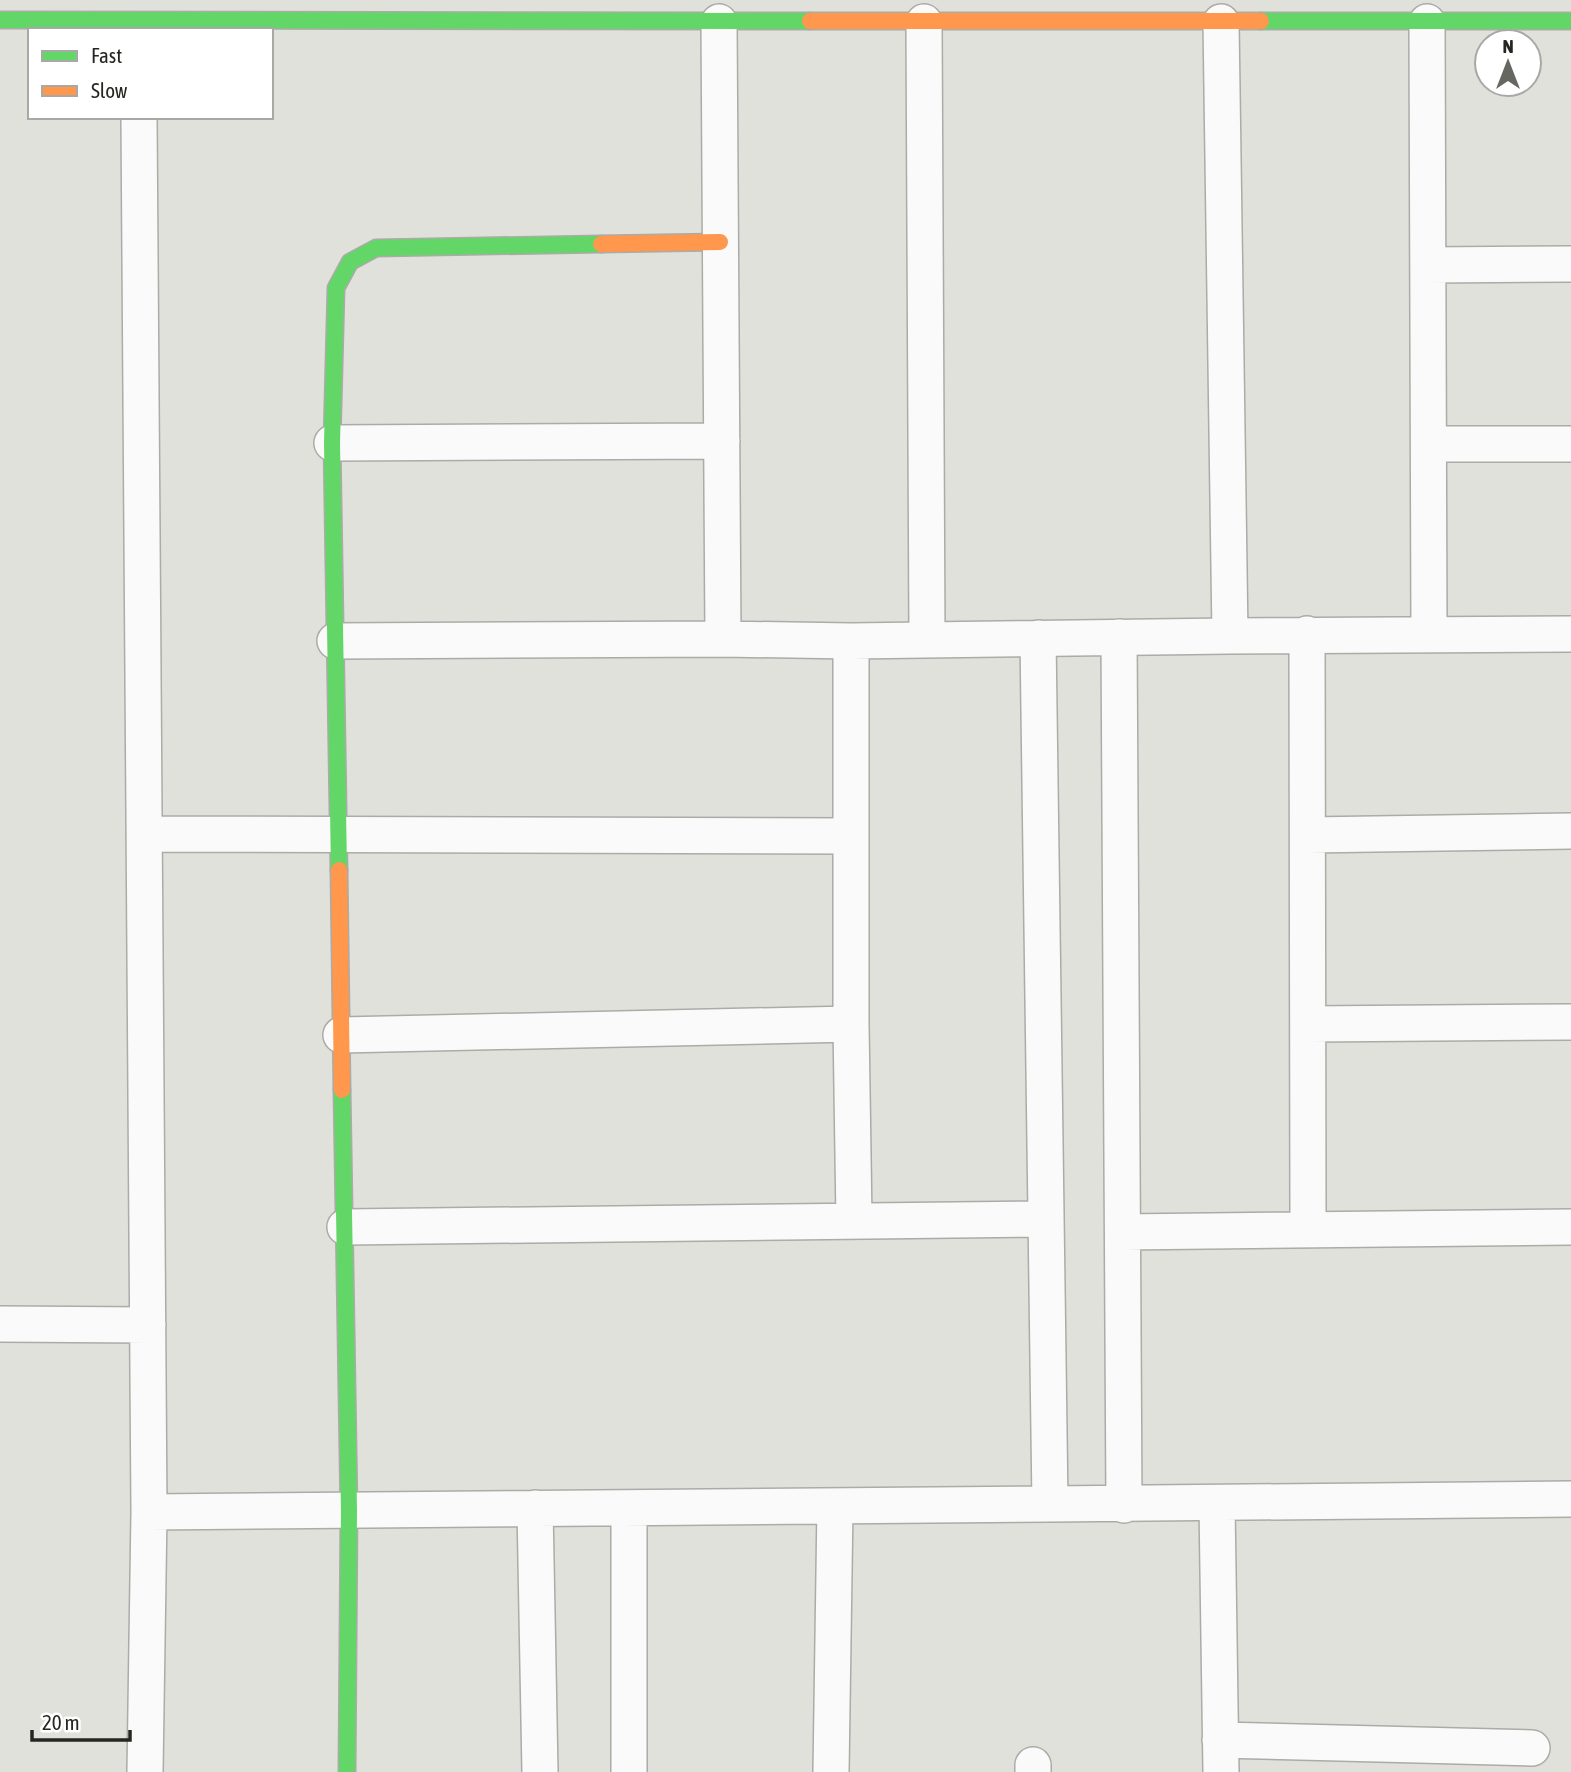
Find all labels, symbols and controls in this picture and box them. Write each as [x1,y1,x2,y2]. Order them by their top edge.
legend [28,28,273,119]
north arrow [1473,28,1543,98]
text: N [1502,35,1514,57]
text: Fast [91,43,122,67]
text: Slow [91,78,128,102]
scale bar [32,1698,130,1742]
text: 20 m [42,1710,80,1734]

